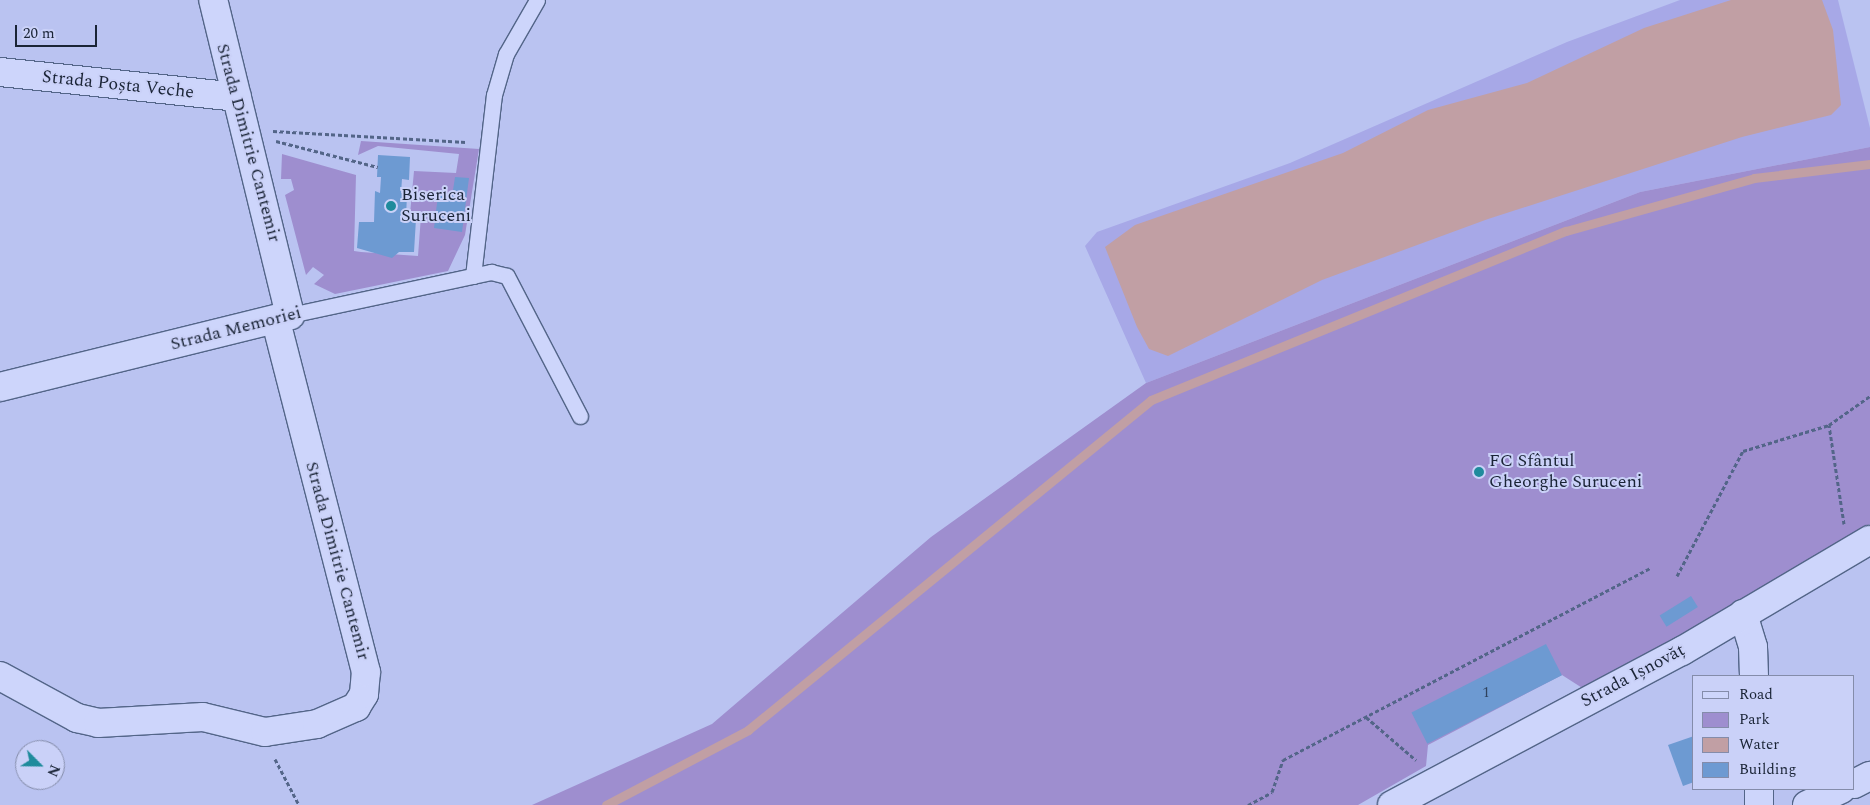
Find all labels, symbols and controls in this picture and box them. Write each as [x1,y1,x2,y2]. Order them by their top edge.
scale bar [18,15,100,47]
text: 20 m [23,22,55,45]
street label: Strada Dimitrie Cantemir [211,41,285,245]
street label: Strada Poșta Veche [41,66,195,104]
place label: Biserica Suruceni [401,185,471,228]
marker: Biserica Suruceni [385,200,397,212]
street label: Strada Memoriei [168,302,304,356]
place label: FC Sfântul Gheorghe Suruceni [1489,451,1642,494]
street label: Strada Dimitrie Cantemir [300,459,374,663]
marker: FC Sfântul Gheorghe Suruceni [1473,466,1485,478]
street label: Strada Ișnovăț [1577,640,1689,712]
legend [1692,675,1855,790]
text: Road [1739,683,1773,706]
house number: 1 [1482,684,1490,702]
text: Park [1739,708,1770,731]
text: Water [1739,733,1779,756]
north arrow [15,740,65,790]
text: Building [1739,758,1796,781]
text: N [41,761,65,780]

